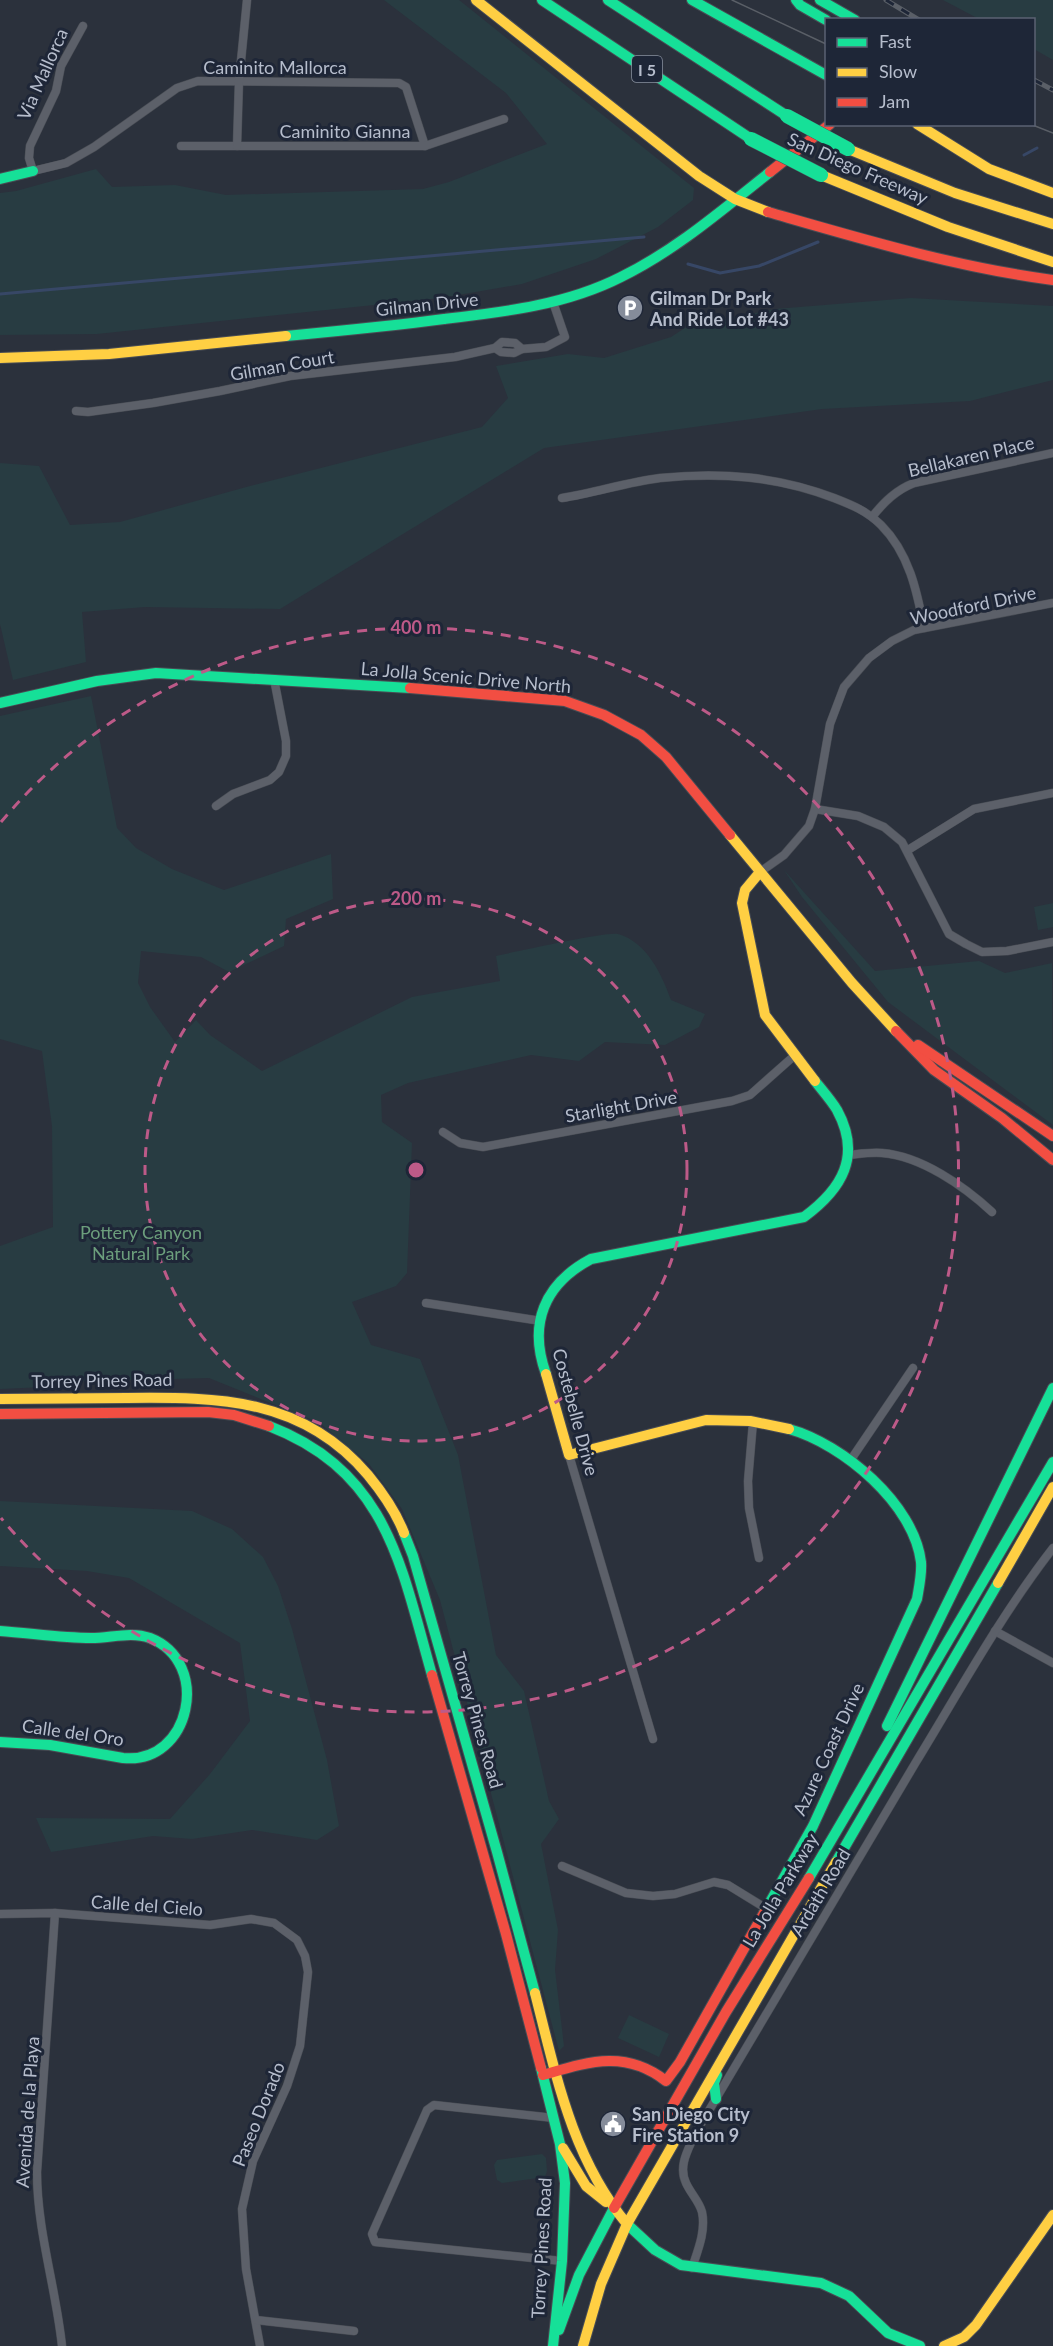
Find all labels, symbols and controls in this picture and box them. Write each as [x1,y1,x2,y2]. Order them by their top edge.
legend [825,18,1035,126]
street label: Via Mallorca [12,25,72,123]
text: Fast [879,30,912,52]
street label: Caminito Mallorca [203,56,347,78]
road number: I 5 [632,56,662,82]
text: Slow [879,60,917,82]
text: Jam [879,90,910,112]
street label: Caminito Gianna [279,120,411,142]
street label: San Diego Freeway [784,127,932,209]
place label: Gilman Dr Park And Ride Lot #43 [649,287,789,330]
street label: Gilman Drive [375,288,479,320]
parking icon: Gilman Dr Park And Ride Lot #43 [615,293,645,323]
street label: Gilman Court [228,345,336,385]
street label: Bellakaren Place [906,431,1036,481]
street label: Woodford Drive [908,581,1038,629]
text: 400 m [391,616,441,638]
street label: La Jolla Scenic Drive North [360,657,572,697]
text: 200 m [391,887,441,909]
street label: Starlight Drive [563,1085,679,1127]
centre of rings [406,1160,426,1180]
park label: Pottery Canyon Natural Park [80,1221,202,1264]
street label: Costebelle Drive [548,1346,604,1478]
street label: Torrey Pines Road [31,1368,173,1392]
street label: Torrey Pines Road [448,1649,508,1791]
street label: Azure Coast Drive [788,1679,868,1819]
street label: Calle del Oro [21,1714,125,1750]
street label: La Jolla Parkway [737,1828,823,1951]
street label: Ardath Road [785,1844,855,1940]
street label: Calle del Cielo [90,1890,204,1920]
street label: Avenida de la Playa [11,2036,43,2188]
street label: Paseo Dorado [227,2058,289,2170]
place label: San Diego City Fire Station 9 [632,2103,750,2146]
public building icon: San Diego City Fire Station 9 [598,2109,628,2139]
street label: Torrey Pines Road [526,2177,556,2319]

